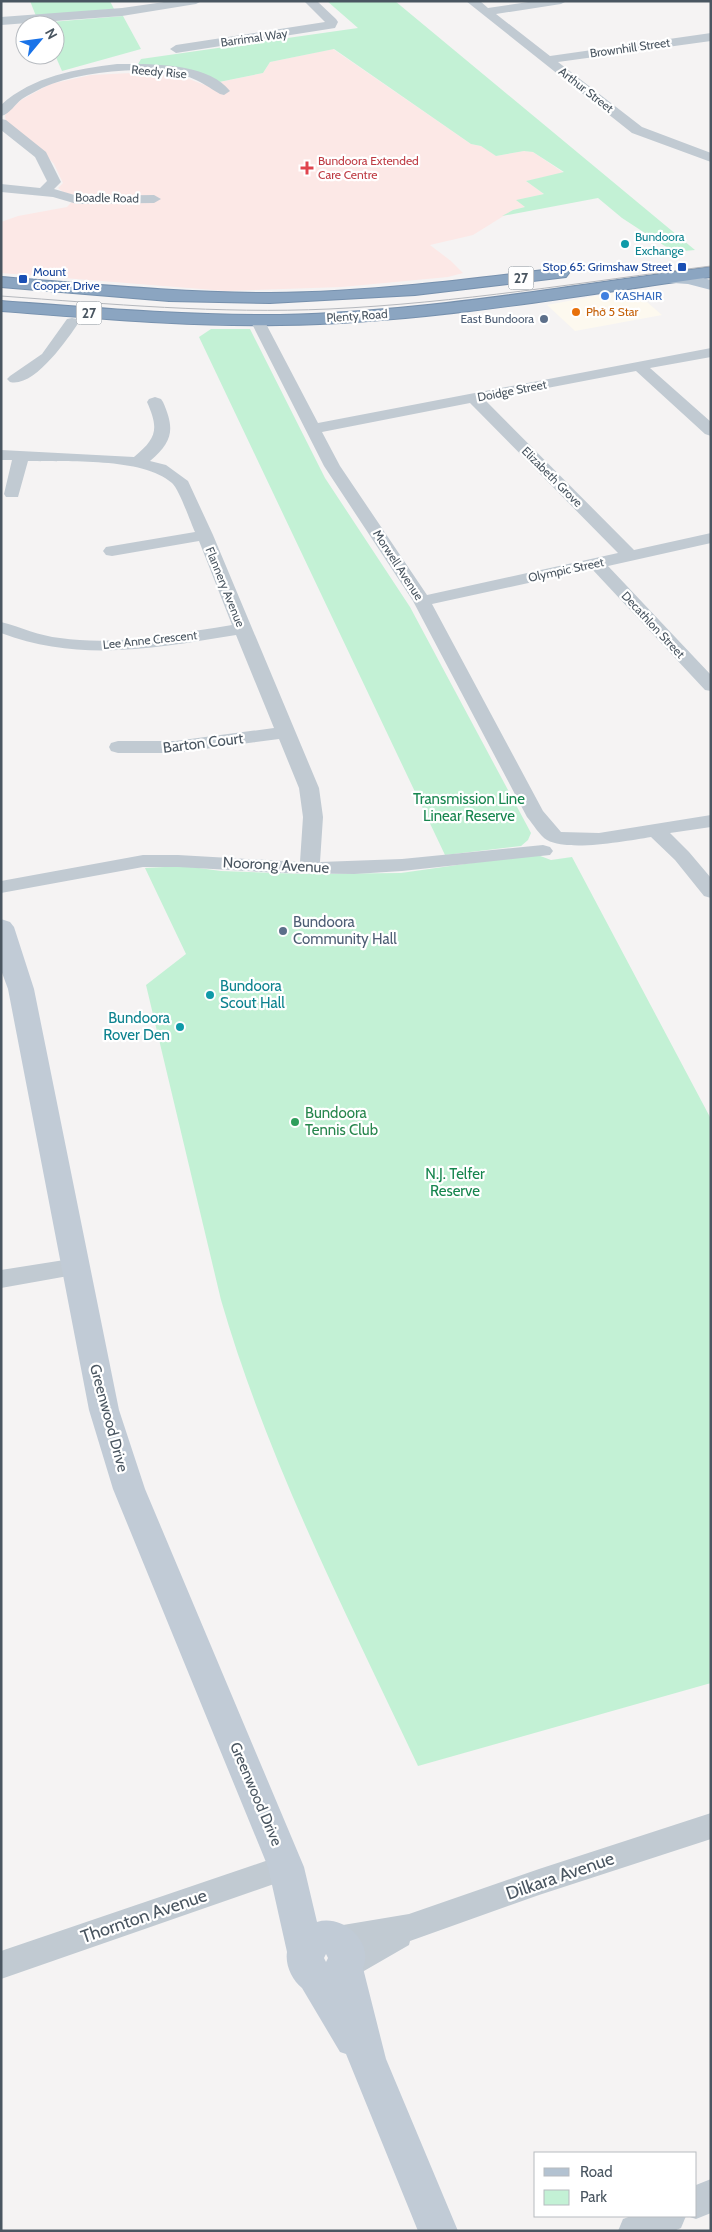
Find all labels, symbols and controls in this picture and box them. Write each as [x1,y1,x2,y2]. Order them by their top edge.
north arrow [15,15,65,65]
text: N [41,25,62,42]
street label: Barrimal Way [220,25,288,50]
street label: Brownhill Street [589,34,671,61]
street label: Reedy Rise [131,62,187,81]
street label: Arthur Street [556,64,617,116]
place label: Bundoora Extended Care Centre [318,153,419,182]
marker: Bundoora Extended Care Centre [300,161,314,175]
street label: Boadle Road [75,189,139,206]
place label: Bundoora Exchange [635,229,685,258]
marker: Bundoora Exchange [619,238,631,250]
place label: Stop 65: Grimshaw Street [543,259,672,274]
marker: Stop 65: Grimshaw Street [676,261,688,273]
place label: Mount Cooper Drive [33,264,100,293]
road number: 27 [508,266,534,290]
marker: Mount Cooper Drive [17,273,29,285]
place label: KASHAIR [615,288,663,303]
marker: KASHAIR [599,290,611,302]
road number: 27 [76,302,102,324]
place label: Phở 5 Star [586,304,638,319]
street label: Plenty Road [326,306,388,325]
marker: Phở 5 Star [570,306,582,318]
place label: East Bundoora [460,311,534,326]
marker: East Bundoora [538,313,550,325]
street label: Doidge Street [476,376,548,405]
street label: Elizabeth Grove [519,443,586,510]
street label: Morwell Avenue [370,527,427,603]
street label: Flannery Avenue [203,545,248,629]
street label: Olympic Street [527,554,605,585]
street label: Decathlon Street [619,588,688,661]
street label: Lee Anne Crescent [102,627,198,652]
street label: Barton Court [162,729,244,757]
park label: Transmission Line Linear Reserve [413,790,525,825]
street label: Noorong Avenue [222,853,330,877]
place label: Bundoora Community Hall [293,913,397,948]
marker: Bundoora Community Hall [277,925,289,937]
place label: Bundoora Scout Hall [220,977,285,1012]
marker: Bundoora Scout Hall [204,989,216,1001]
place label: Bundoora Rover Den [103,1009,171,1044]
marker: Bundoora Rover Den [174,1021,186,1033]
place label: Bundoora Tennis Club [305,1104,378,1139]
marker: Bundoora Tennis Club [289,1116,301,1128]
park label: N.J. Telfer Reserve [425,1165,485,1200]
street label: Greenwood Drive [86,1362,132,1474]
street label: Greenwood Drive [226,1739,286,1849]
street label: Dilkara Avenue [503,1847,617,1905]
street label: Thornton Avenue [78,1884,210,1948]
legend [534,2152,697,2217]
text: Road [580,2163,613,2181]
text: Park [580,2188,607,2206]

